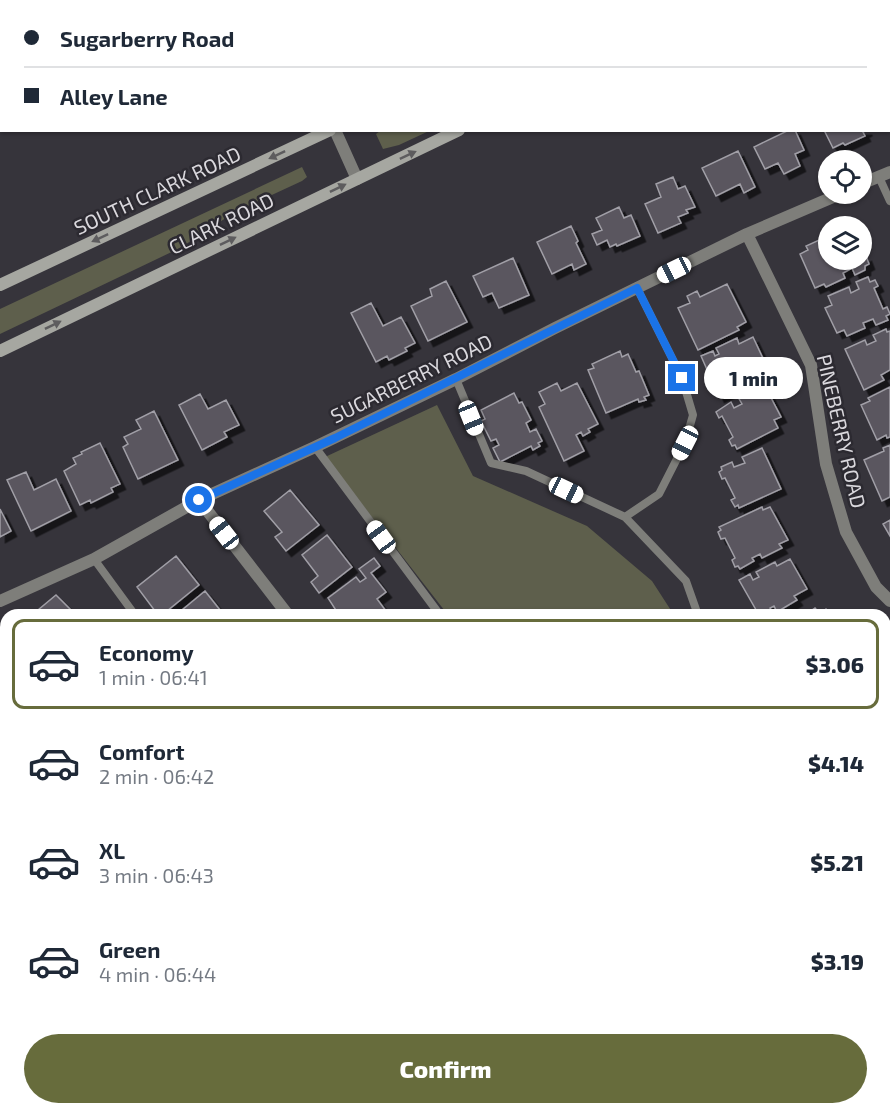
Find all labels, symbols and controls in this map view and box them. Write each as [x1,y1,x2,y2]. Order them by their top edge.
text: Sugarberry Road [60,25,234,51]
text: Alley Lane [60,83,168,109]
street label: SOUTH CLARK ROAD [70,141,244,239]
one-way arrow [400,150,417,159]
map controls [818,150,872,270]
button: locate [818,150,872,204]
one-way arrow [268,151,285,160]
one-way arrow [330,183,347,192]
street label: CLARK ROAD [164,187,278,259]
button: layers [818,216,872,270]
one-way arrow [92,234,109,243]
one-way arrow [220,236,237,245]
car [654,254,694,286]
one-way arrow [44,321,61,330]
street label: SUGARBERRY ROAD [326,328,496,428]
street label: PINEBERRY ROAD [813,352,871,510]
callout: 1 min [703,357,802,399]
route end [668,364,695,391]
text: 1 min [729,366,778,390]
car [456,398,486,438]
car [669,423,701,463]
car [546,474,586,506]
route start [185,486,212,513]
car [206,513,242,553]
car [363,517,399,557]
icon: car [27,637,81,691]
text: Economy [99,639,194,665]
text: $3.06 [806,651,864,677]
text: 1 min · 06:41 [99,665,208,689]
icon: car [27,736,81,790]
text: Comfort [99,738,184,764]
text: $4.14 [808,750,864,776]
text: 2 min · 06:42 [99,764,214,788]
icon: car [27,835,81,889]
text: XL [99,837,125,863]
text: $5.21 [810,849,864,875]
text: 3 min · 06:43 [99,863,214,887]
icon: car [27,934,81,988]
text: Green [99,936,161,962]
text: $3.19 [811,948,864,974]
text: 4 min · 06:44 [99,962,216,986]
button: Confirm [24,1034,867,1103]

